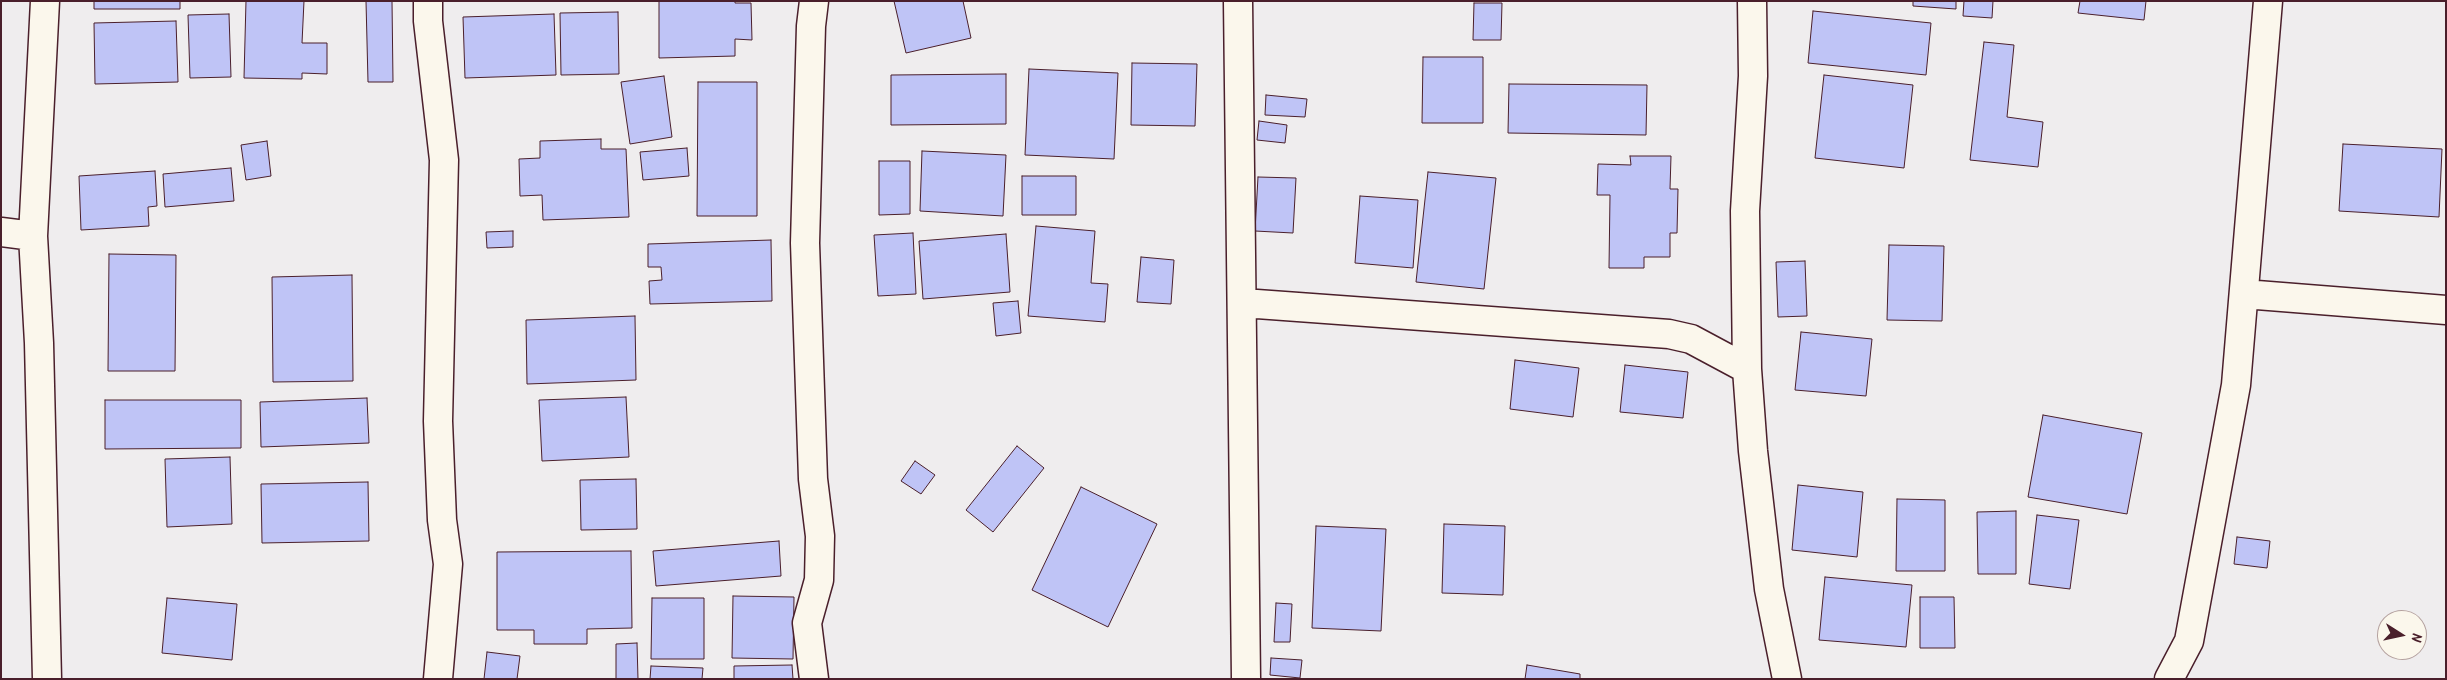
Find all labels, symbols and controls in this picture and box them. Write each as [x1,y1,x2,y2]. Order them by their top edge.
north arrow [2377,610,2427,660]
text: N [2404,631,2427,644]

